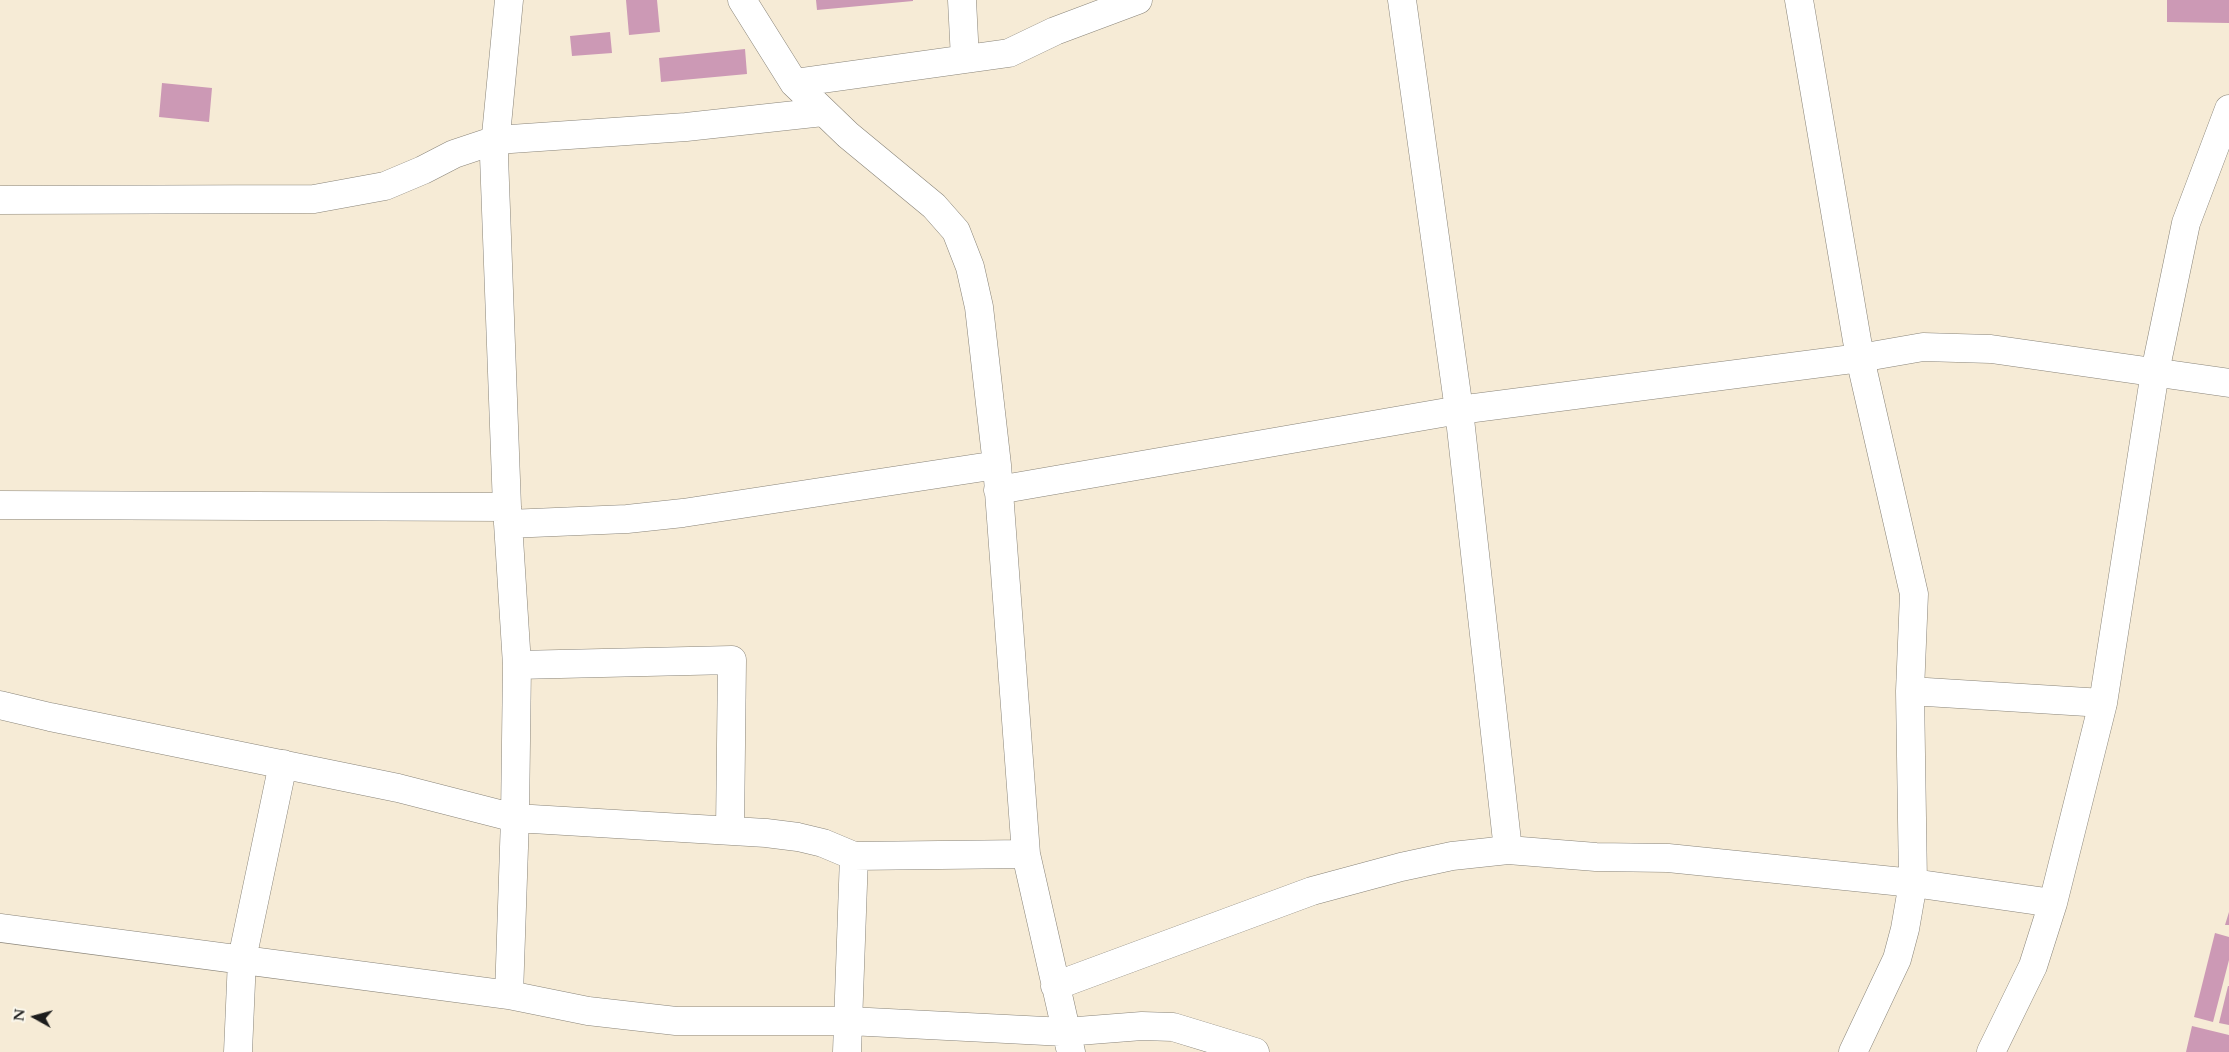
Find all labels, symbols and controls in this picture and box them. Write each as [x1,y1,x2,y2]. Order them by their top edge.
north arrow [10,992,60,1042]
text: N [9,1008,30,1022]

